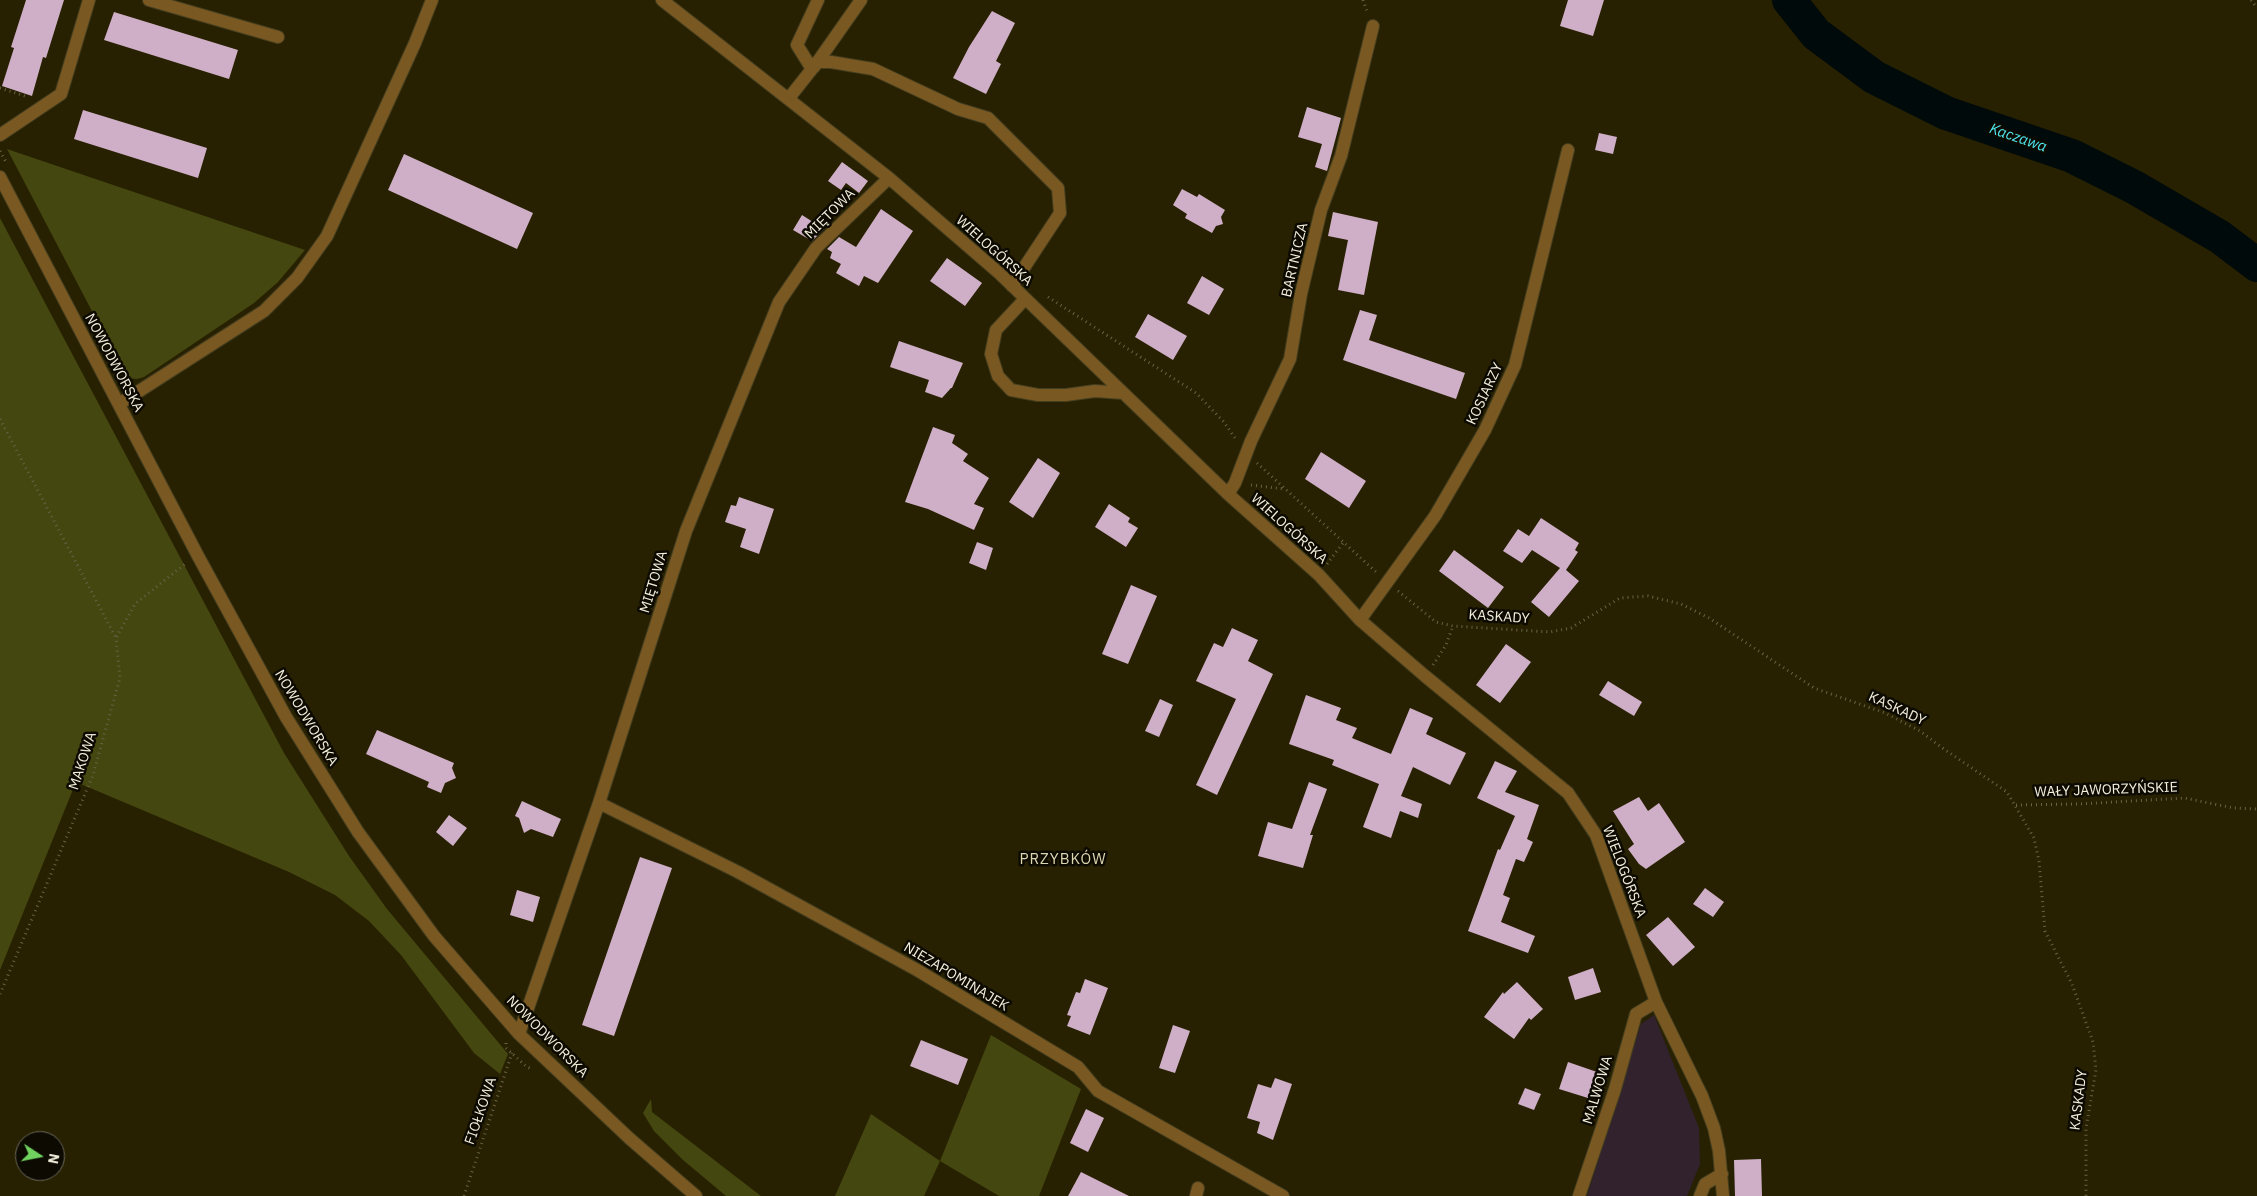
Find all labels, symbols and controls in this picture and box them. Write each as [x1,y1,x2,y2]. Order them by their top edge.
water label: Kaczawa [1987,120,2049,156]
street label: MIĘTOWA [801,185,859,243]
street label: WIELOGÓRSKA [952,212,1036,290]
street label: BARTNICZA [1278,221,1312,299]
street label: NOWODWORSKA [81,311,147,415]
street label: KOSIARZY [1463,360,1507,428]
street label: WIELOGÓRSKA [1247,490,1331,568]
street label: MIĘTOWA [637,549,671,615]
street label: KASKADY [1468,606,1530,628]
street label: NOWODWORSKA [271,667,341,769]
street label: KASKADY [1866,688,1928,730]
street label: MAKOWA [66,730,100,792]
street label: WAŁY JAWORZYŃSKIE [2034,779,2178,801]
street label: WIELOGÓRSKA [1599,824,1649,920]
district label: PRZYBKÓW [1018,851,1108,869]
street label: NIEZAPOMINAJEK [901,939,1011,1015]
street label: NOWODWORSKA [503,993,591,1081]
street label: MALWOWA [1580,1054,1616,1126]
street label: KASKADY [2067,1069,2091,1131]
street label: FIOŁKOWA [462,1075,500,1147]
north arrow [15,1131,65,1181]
text: N [44,1152,64,1165]

